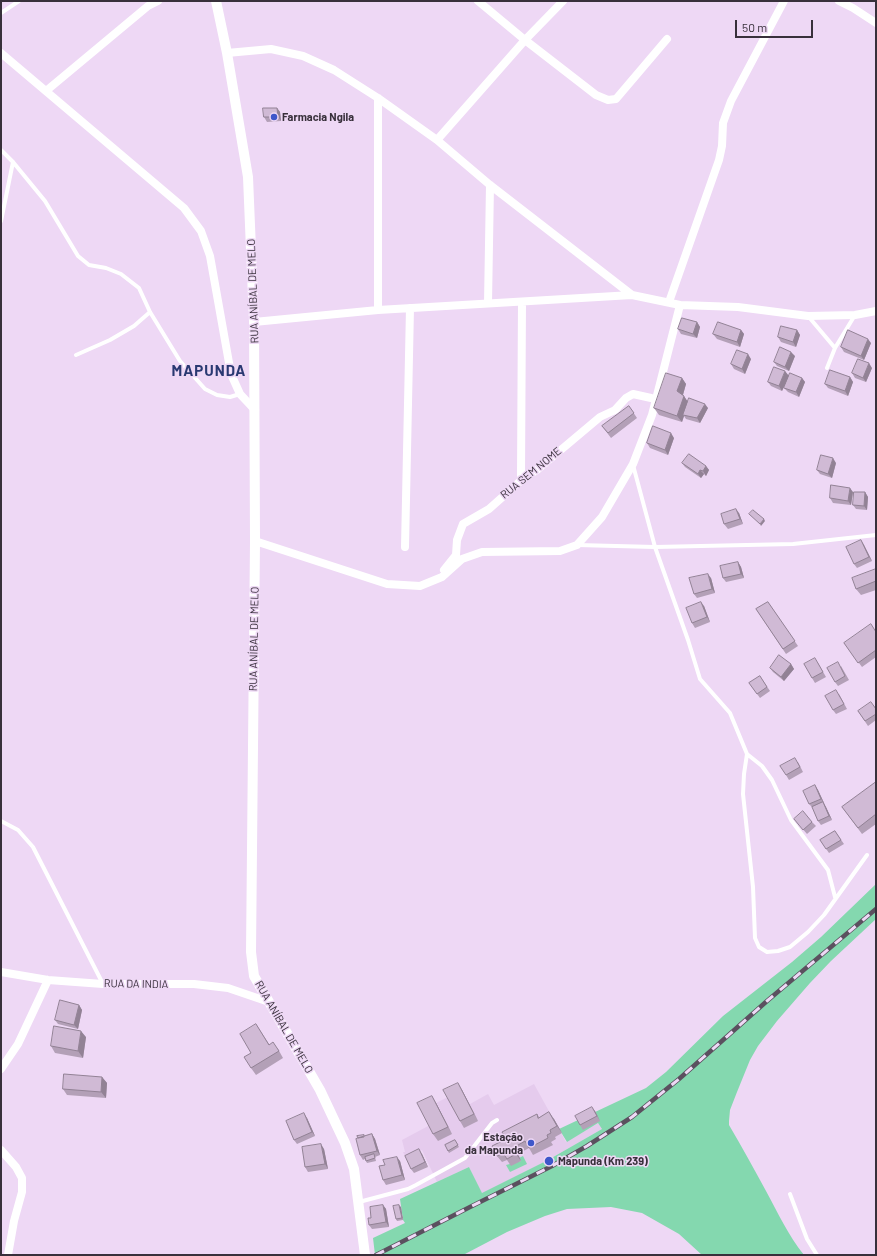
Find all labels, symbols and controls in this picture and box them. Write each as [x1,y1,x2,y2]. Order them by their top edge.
scale bar [737,12,815,38]
text: 50 m [742,20,767,34]
place label: Farmacia Ngila [282,110,354,124]
marker: Farmacia Ngila [269,112,279,122]
street label: RUA ANÍBAL DE MELO [245,238,261,344]
district label: MAPUNDA [172,362,246,380]
street label: RUA SEM NOME [498,444,564,502]
street label: RUA ANÍBAL DE MELO [246,587,262,691]
street label: RUA DA INDIA [104,977,168,991]
street label: RUA ANÍBAL DE MELO [252,978,316,1076]
place label: Estação da Mapunda [465,1130,523,1156]
marker: Estação da Mapunda [526,1138,536,1148]
place label: Mapunda (Km 239) [558,1154,648,1168]
marker: Mapunda (Km 239) [543,1155,555,1167]

